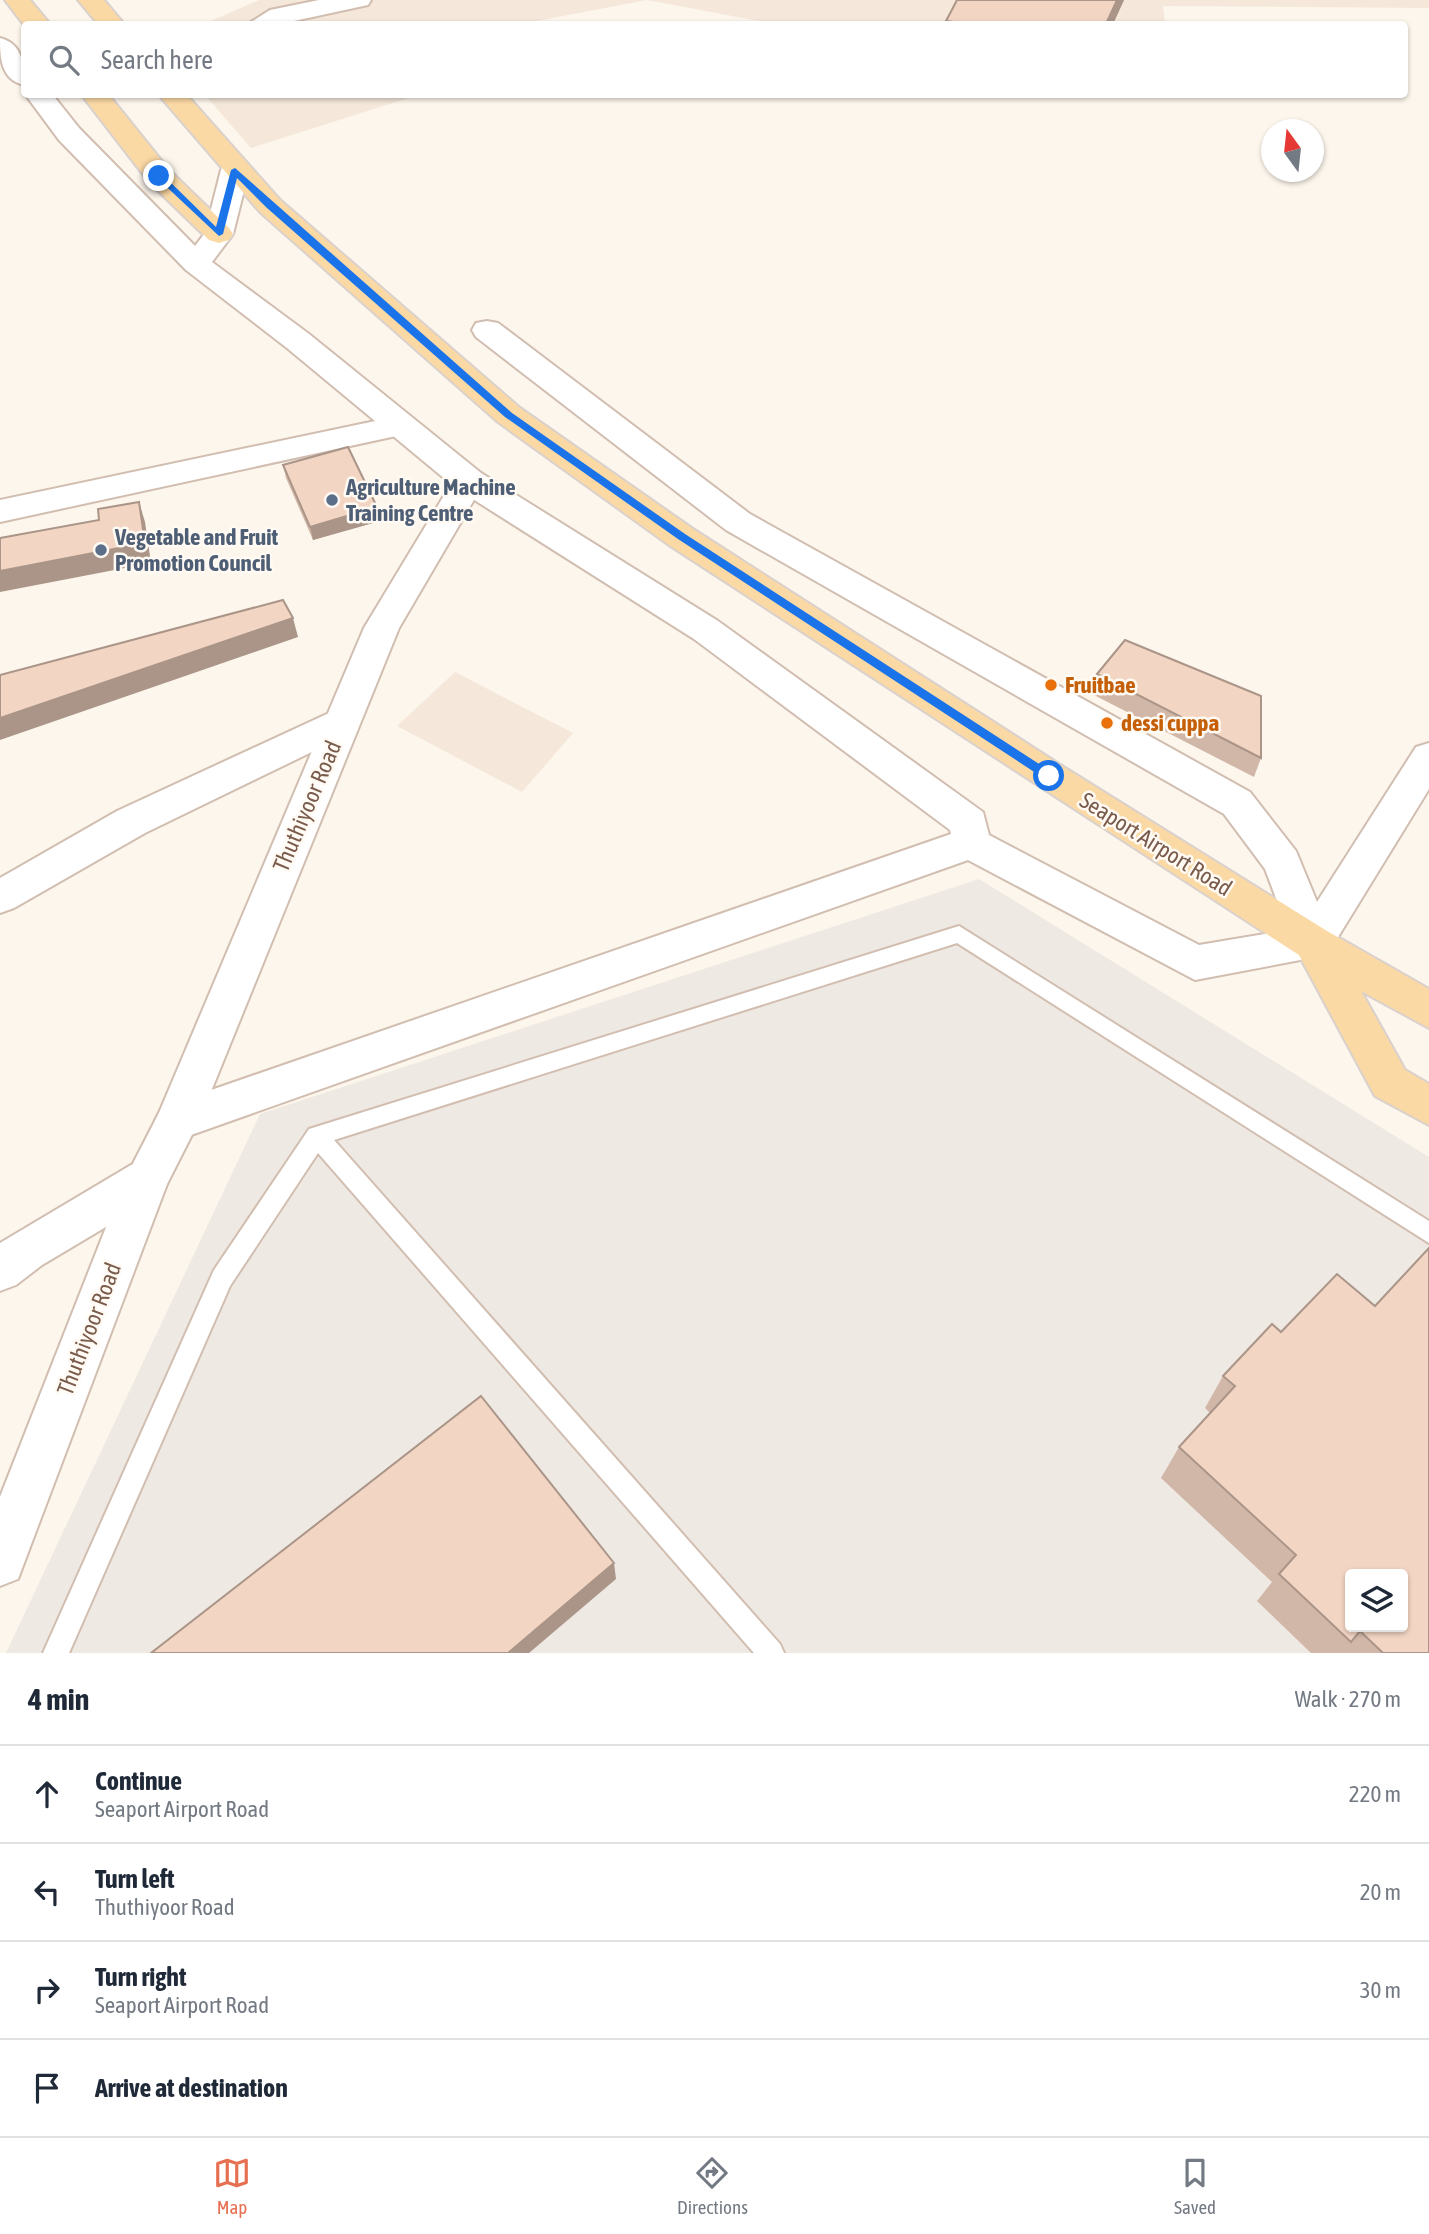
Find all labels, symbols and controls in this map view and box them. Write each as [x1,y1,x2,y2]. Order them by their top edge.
search box [21,21,1408,98]
icon: search [45,41,83,79]
text: Search here [101,45,213,75]
north arrow [1261,119,1324,182]
route end [143,160,174,191]
place label: Agriculture Machine Training Centre [345,474,516,526]
marker: Agriculture Machine Training Centre [324,492,340,508]
place label: Vegetable and Fruit Promotion Council [114,524,278,576]
marker: Vegetable and Fruit Promotion Council [93,542,109,558]
place label: Fruitbae [1065,672,1136,698]
marker: Fruitbae [1043,677,1059,693]
place label: dessi cuppa [1121,710,1219,736]
marker: dessi cuppa [1099,715,1115,731]
street label: Thuthiyoor Road [268,737,346,875]
route start [1033,760,1064,791]
street label: Seaport Airport Road [1075,787,1237,901]
street label: Thuthiyoor Road [52,1259,126,1399]
map controls [1345,1569,1408,1632]
button: layers [1345,1569,1408,1632]
text: 4 min [28,1682,89,1716]
text: Walk · 270 m [1295,1686,1401,1712]
text: Continue [95,1766,182,1796]
icon: ahead [28,1775,66,1813]
text: 220 m [1349,1781,1401,1807]
text: Seaport Airport Road [95,1796,269,1822]
text: Turn left [95,1864,175,1894]
icon: left [28,1873,66,1911]
text: 20 m [1360,1879,1401,1905]
text: Thuthiyoor Road [95,1894,235,1920]
text: Turn right [95,1962,186,1992]
icon: right [28,1971,66,2009]
text: 30 m [1360,1977,1401,2003]
text: Seaport Airport Road [95,1992,269,2018]
icon: arrive [28,2069,66,2107]
text: Arrive at destination [95,2073,288,2103]
tab: Map [213,2154,251,2218]
tab: Directions [677,2154,748,2218]
tab: Saved [1174,2154,1216,2218]

